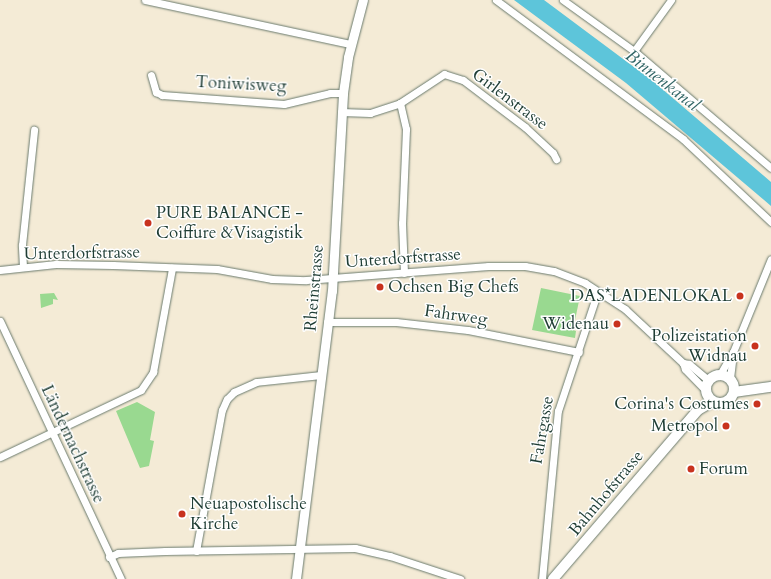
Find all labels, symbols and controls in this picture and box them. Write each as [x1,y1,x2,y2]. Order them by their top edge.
water label: Binnenkanal [621,45,703,117]
street label: Girlenstrasse [468,64,552,134]
street label: Toniwisweg [195,71,287,97]
place label: PURE BALANCE - Coiffure &Visagistik [156,203,303,243]
marker: PURE BALANCE - Coiffure &Visagistik [143,218,153,228]
street label: Unterdorfstrasse [24,242,140,264]
street label: Rheinstrasse [300,244,328,332]
street label: Unterdorfstrasse [344,244,462,272]
place label: Ochsen Big Chefs [388,277,519,297]
marker: Ochsen Big Chefs [375,282,385,292]
place label: DAS*LADENLOKAL [570,286,732,306]
marker: DAS*LADENLOKAL [735,291,745,301]
street label: Fahrweg [423,300,489,330]
place label: Widenau [542,314,609,334]
marker: Widenau [612,319,622,329]
place label: Polizeistation Widnau [651,326,747,366]
marker: Polizeistation Widnau [750,341,760,351]
street label: Ländernachstrasse [37,382,109,506]
street label: Fahrgasse [526,394,558,466]
place label: Corina's Costumes [614,394,749,414]
marker: Corina's Costumes [752,399,762,409]
place label: Metropol [651,416,718,436]
marker: Metropol [721,421,731,431]
street label: Bahnhofstrasse [564,446,648,540]
place label: Forum [699,459,748,479]
marker: Forum [686,464,696,474]
place label: Neuapostolische Kirche [190,494,307,534]
marker: Neuapostolische Kirche [177,509,187,519]

